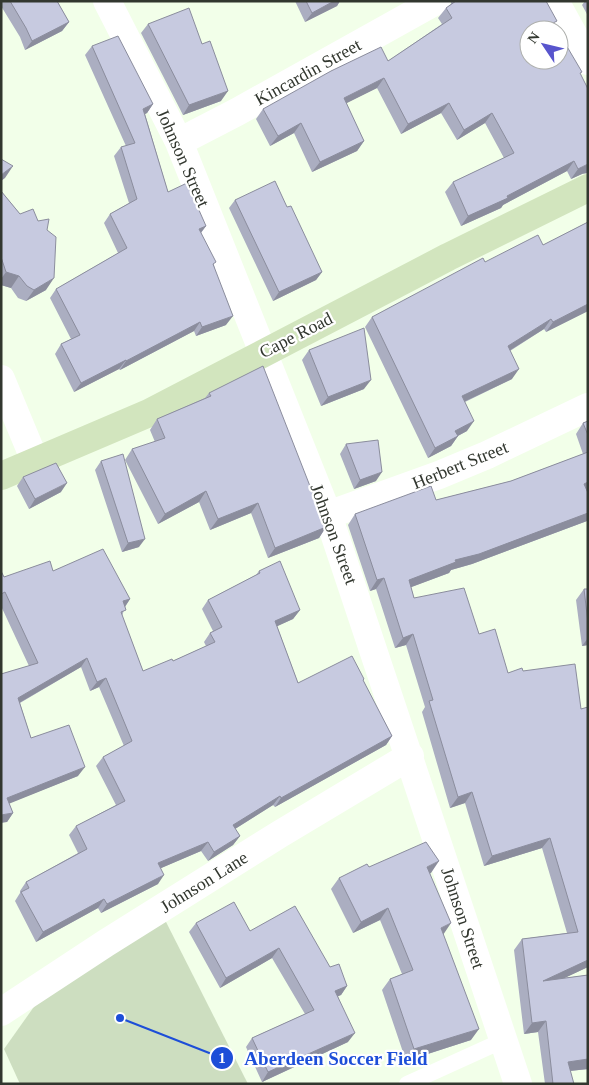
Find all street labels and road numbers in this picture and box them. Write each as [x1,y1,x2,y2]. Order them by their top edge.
street label: Kincardin Street [251,35,365,109]
street label: Johnson Street [152,106,214,210]
street label: Cape Road [256,308,336,362]
street label: Herbert Street [409,437,511,493]
street label: Johnson Street [307,481,361,587]
street label: Johnson Lane [157,847,251,917]
street label: Johnson Street [437,865,489,971]

